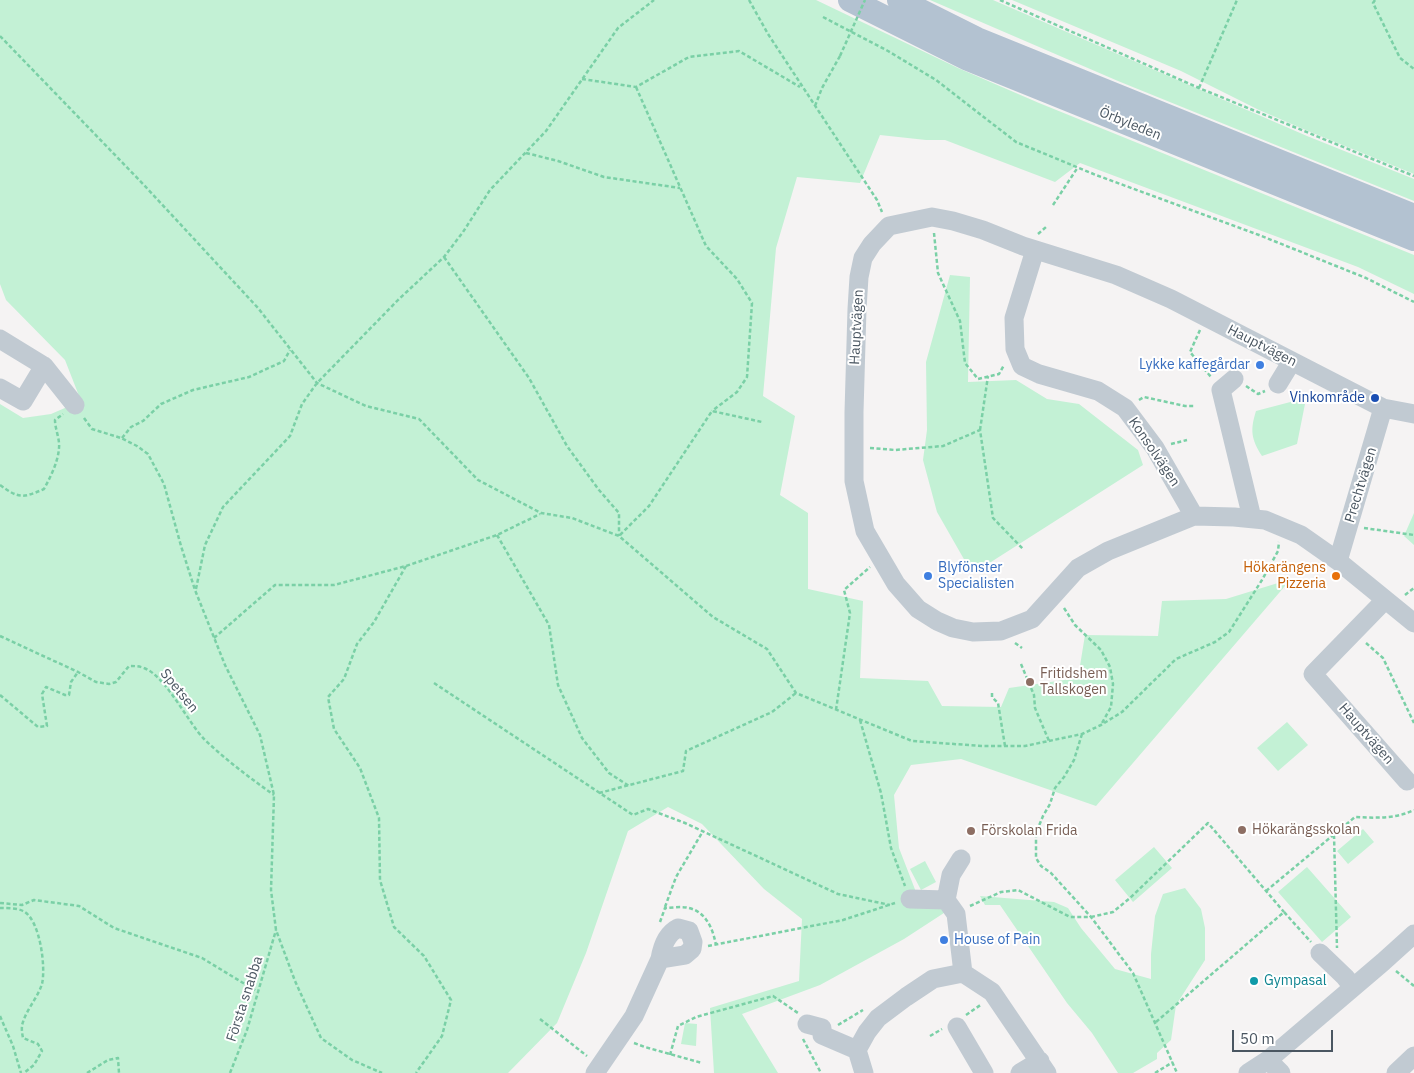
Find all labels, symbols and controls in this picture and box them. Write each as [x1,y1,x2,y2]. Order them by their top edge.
street label: Örbyleden [1097,104,1163,144]
street label: Hauptvägen [847,289,867,365]
street label: Hauptvägen [1225,321,1299,371]
place label: Lykke kaffegårdar [1139,357,1250,373]
marker: Lykke kaffegårdar [1254,359,1266,371]
place label: Vinkområde [1289,390,1365,406]
marker: Vinkområde [1369,392,1381,404]
street label: Konsolvägen [1125,414,1183,490]
street label: Prechtvägen [1342,445,1380,525]
place label: Blyfönster Specialisten [938,560,1014,592]
place label: Hökarängens Pizzeria [1243,560,1326,592]
marker: Blyfönster Specialisten [922,570,934,582]
marker: Hökarängens Pizzeria [1330,570,1342,582]
street label: Spetsen [156,666,202,716]
place label: Fritidshem Tallskogen [1040,666,1107,699]
marker: Fritidshem Tallskogen [1024,676,1036,688]
street label: Hauptvägen [1335,700,1397,768]
place label: Hökarängsskolan [1252,822,1360,838]
place label: Förskolan Frida [981,823,1078,839]
marker: Hökarängsskolan [1236,824,1248,836]
marker: Förskolan Frida [965,825,977,837]
place label: House of Pain [954,932,1040,948]
marker: House of Pain [938,934,950,946]
street label: Första snabba [223,954,267,1044]
place label: Gympasal [1264,973,1327,989]
marker: Gympasal [1248,975,1260,987]
scale bar [1234,1020,1335,1052]
text: 50 m [1240,1029,1275,1048]

